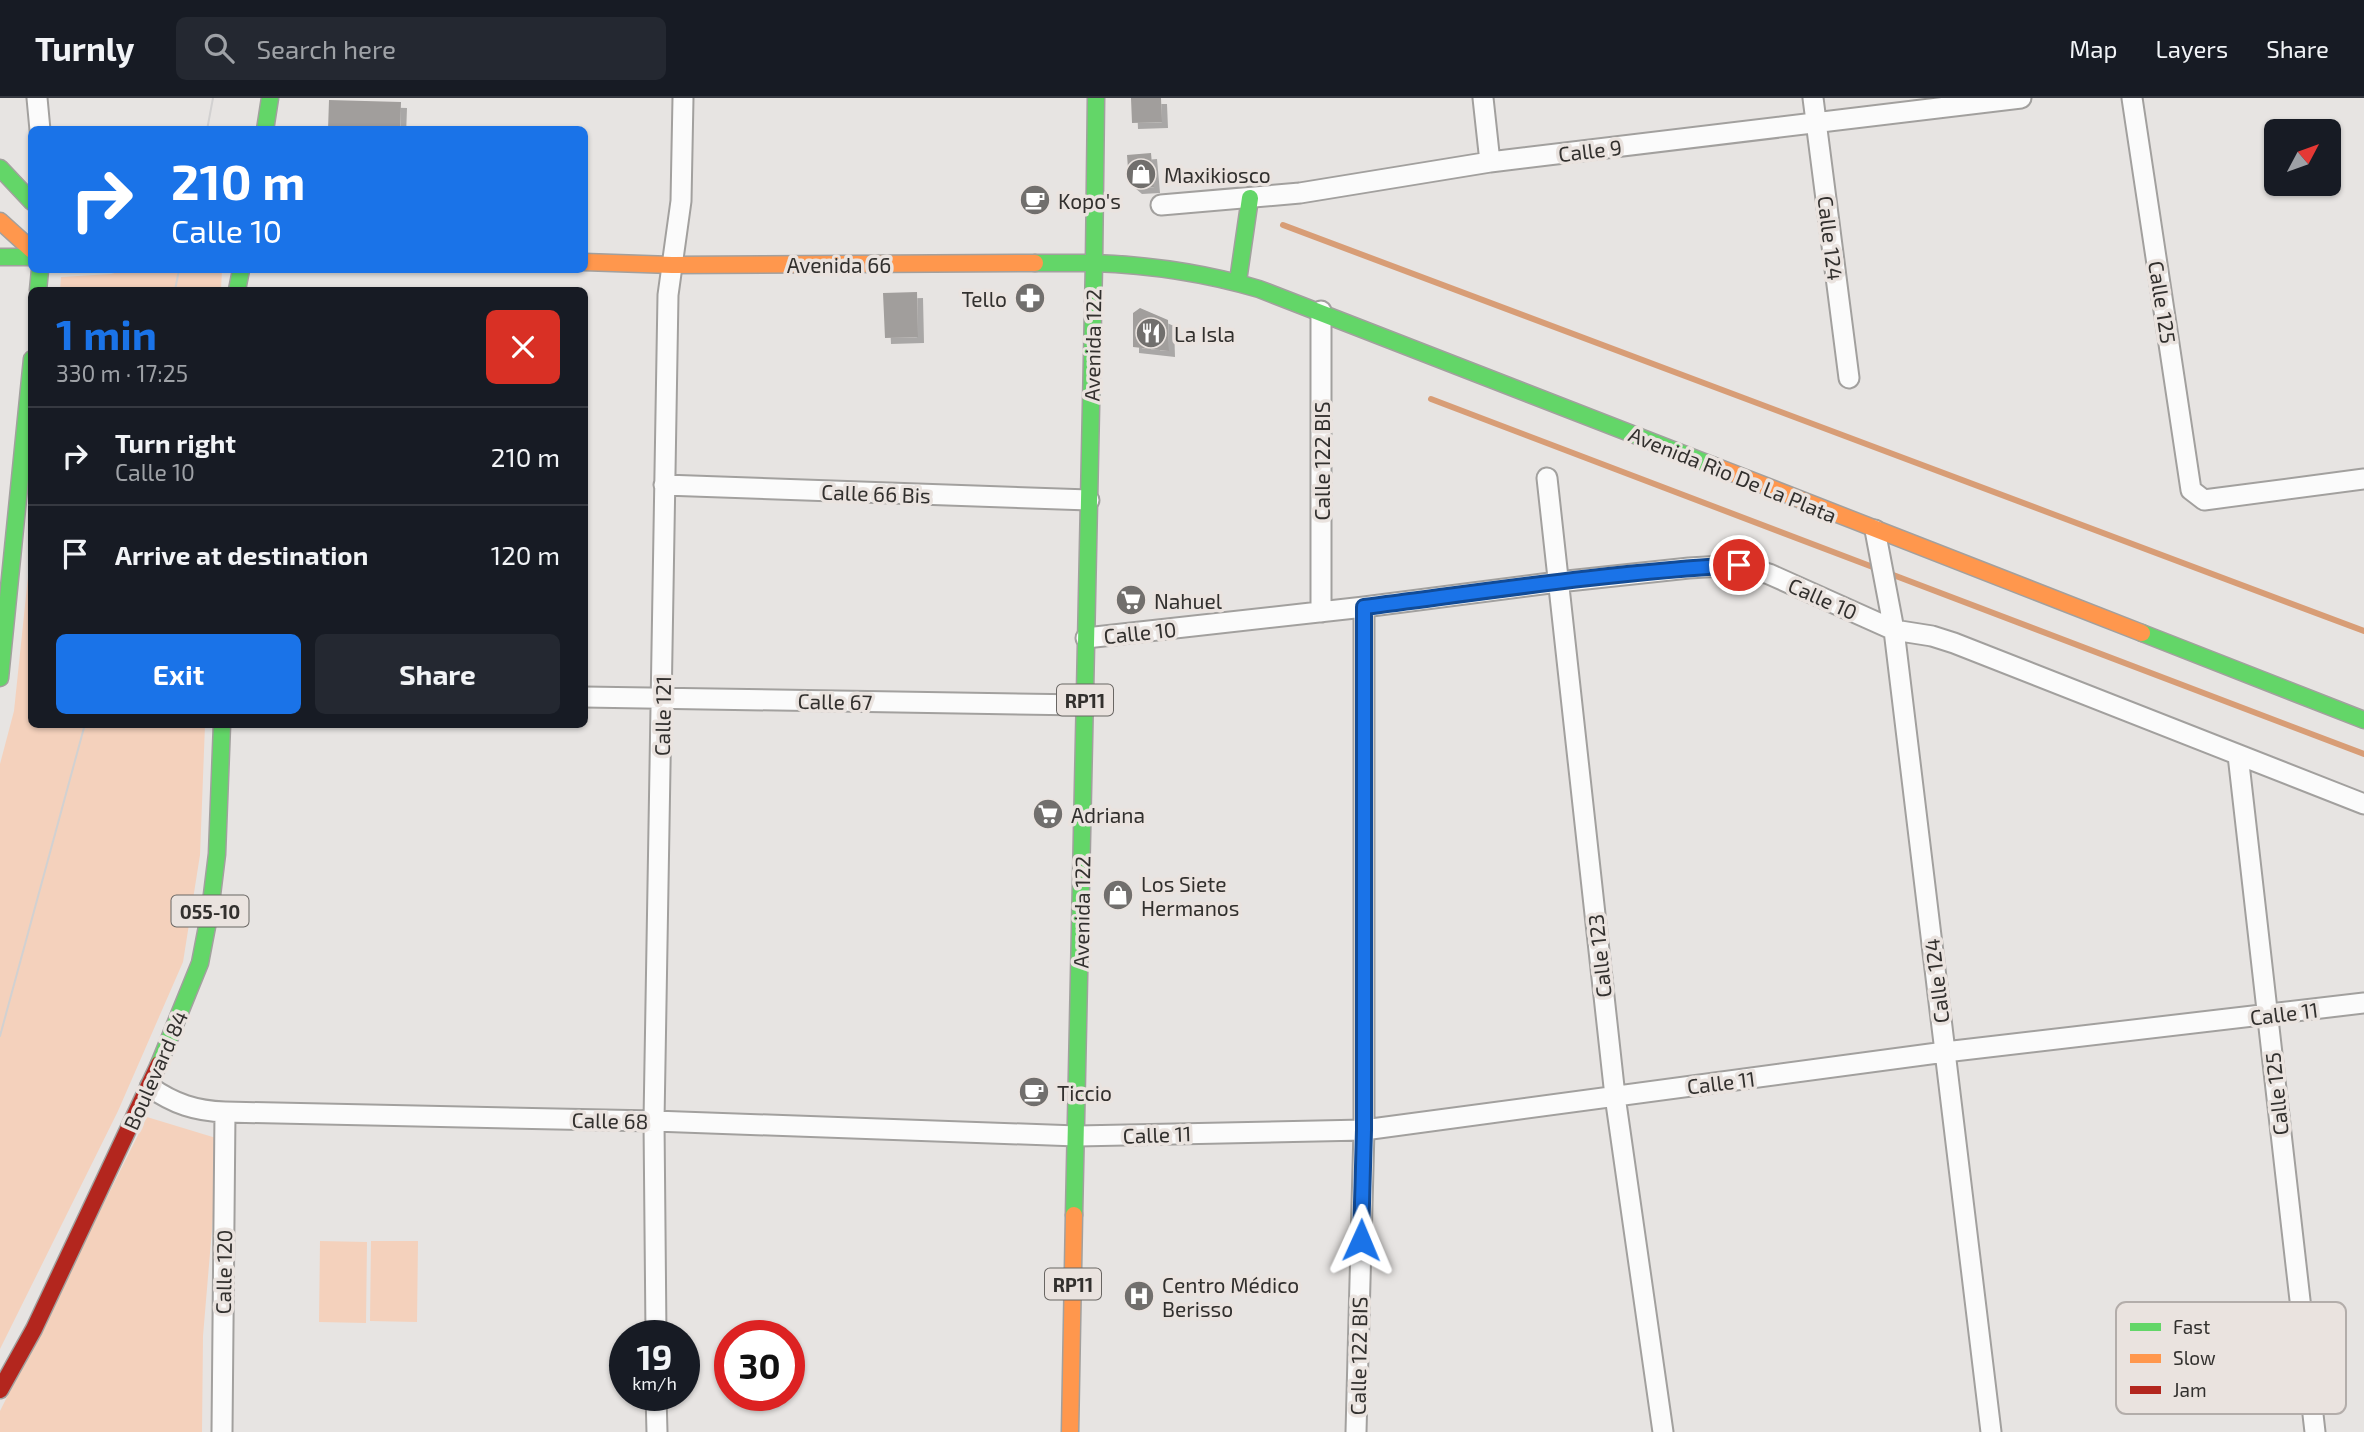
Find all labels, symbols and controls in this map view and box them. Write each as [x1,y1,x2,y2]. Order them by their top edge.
search box [176,17,666,80]
text: Turnly [35,28,134,68]
icon: search [200,29,238,67]
text: Search here [256,33,396,64]
text: Map [2069,34,2117,63]
text: Layers [2155,34,2228,63]
text: Share [2266,34,2329,63]
north arrow [2264,119,2342,196]
map controls [2264,119,2341,196]
street label: Calle 9 [1557,134,1623,166]
text: 210 m [171,151,305,210]
icon: right [56,154,147,245]
shop icon: Maxikiosco [1124,157,1158,191]
place label: Maxikiosco [1164,162,1271,187]
cafe icon: Kopo's [1018,183,1052,217]
place label: Kopo's [1058,188,1121,213]
street label: Calle 124 [1813,194,1849,282]
text: Calle 10 [171,211,282,249]
street label: Avenida 66 [787,252,891,277]
street label: Calle 125 [2144,259,2182,345]
pharmacy icon: Tello [1013,281,1047,315]
place label: Tello [961,286,1007,311]
street label: Avenida 122 [1079,289,1105,401]
text: 1 min [56,308,157,358]
button: close [486,310,560,384]
restaurant icon: La Isla [1134,316,1168,350]
place label: La Isla [1174,321,1235,346]
text: 330 m · 17:25 [56,359,188,387]
street label: Calle 122 BIS [1309,402,1334,520]
street label: Avenida Rìo De La Plata [1625,421,1841,527]
text: Turn right [115,427,236,458]
icon: right [56,437,94,475]
text: 210 m [491,441,560,472]
text: Calle 10 [115,458,195,486]
street label: Calle 66 Bis [821,479,931,507]
icon: arrive [56,535,94,573]
pin [1709,535,1769,595]
text: Arrive at destination [115,539,368,570]
text: 120 m [491,539,560,570]
icon: arrive [1720,546,1758,584]
street label: Calle 10 [1785,572,1861,624]
supermarket icon: Nahuel [1114,583,1148,617]
place label: Nahuel [1154,588,1223,613]
street label: Calle 10 [1102,616,1178,648]
button: Exit [56,634,301,714]
button: Share [315,634,560,714]
street label: Calle 121 [649,676,675,756]
road number: RP11 [1057,684,1113,716]
street label: Calle 67 [797,688,873,714]
supermarket icon: Adriana [1031,797,1065,831]
place label: Adriana [1071,802,1145,827]
street label: Avenida 122 [1068,856,1094,968]
place label: Los Siete Hermanos [1141,871,1239,920]
shop icon: Los Siete Hermanos [1101,878,1135,912]
road number: 055-10 [172,896,248,926]
street label: Calle 123 [1582,913,1616,999]
street label: Calle 124 [1918,937,1954,1025]
street label: Calle 11 [2248,996,2320,1030]
street label: Boulevard 84 [118,1007,192,1133]
street label: Calle 125 [2259,1051,2293,1137]
street label: Calle 11 [1685,1065,1757,1099]
cafe icon: Ticcio [1017,1075,1051,1109]
place label: Ticcio [1057,1080,1112,1105]
street label: Calle 68 [571,1107,649,1133]
street label: Calle 11 [1122,1120,1192,1148]
position arrow [1324,1203,1398,1277]
street label: Calle 120 [210,1229,236,1315]
road number: RP11 [1045,1268,1101,1300]
place label: Centro Médico Berisso [1162,1272,1299,1321]
hospital icon: Centro Médico Berisso [1122,1279,1156,1313]
street label: Calle 122 BIS [1344,1296,1372,1416]
legend [2116,1302,2346,1414]
text: Fast [2173,1315,2210,1338]
speed limit sign: 30 [714,1320,805,1411]
text: 19 [637,1335,672,1377]
text: Slow [2173,1346,2216,1369]
text: km/h [632,1372,677,1394]
text: Jam [2173,1378,2207,1401]

